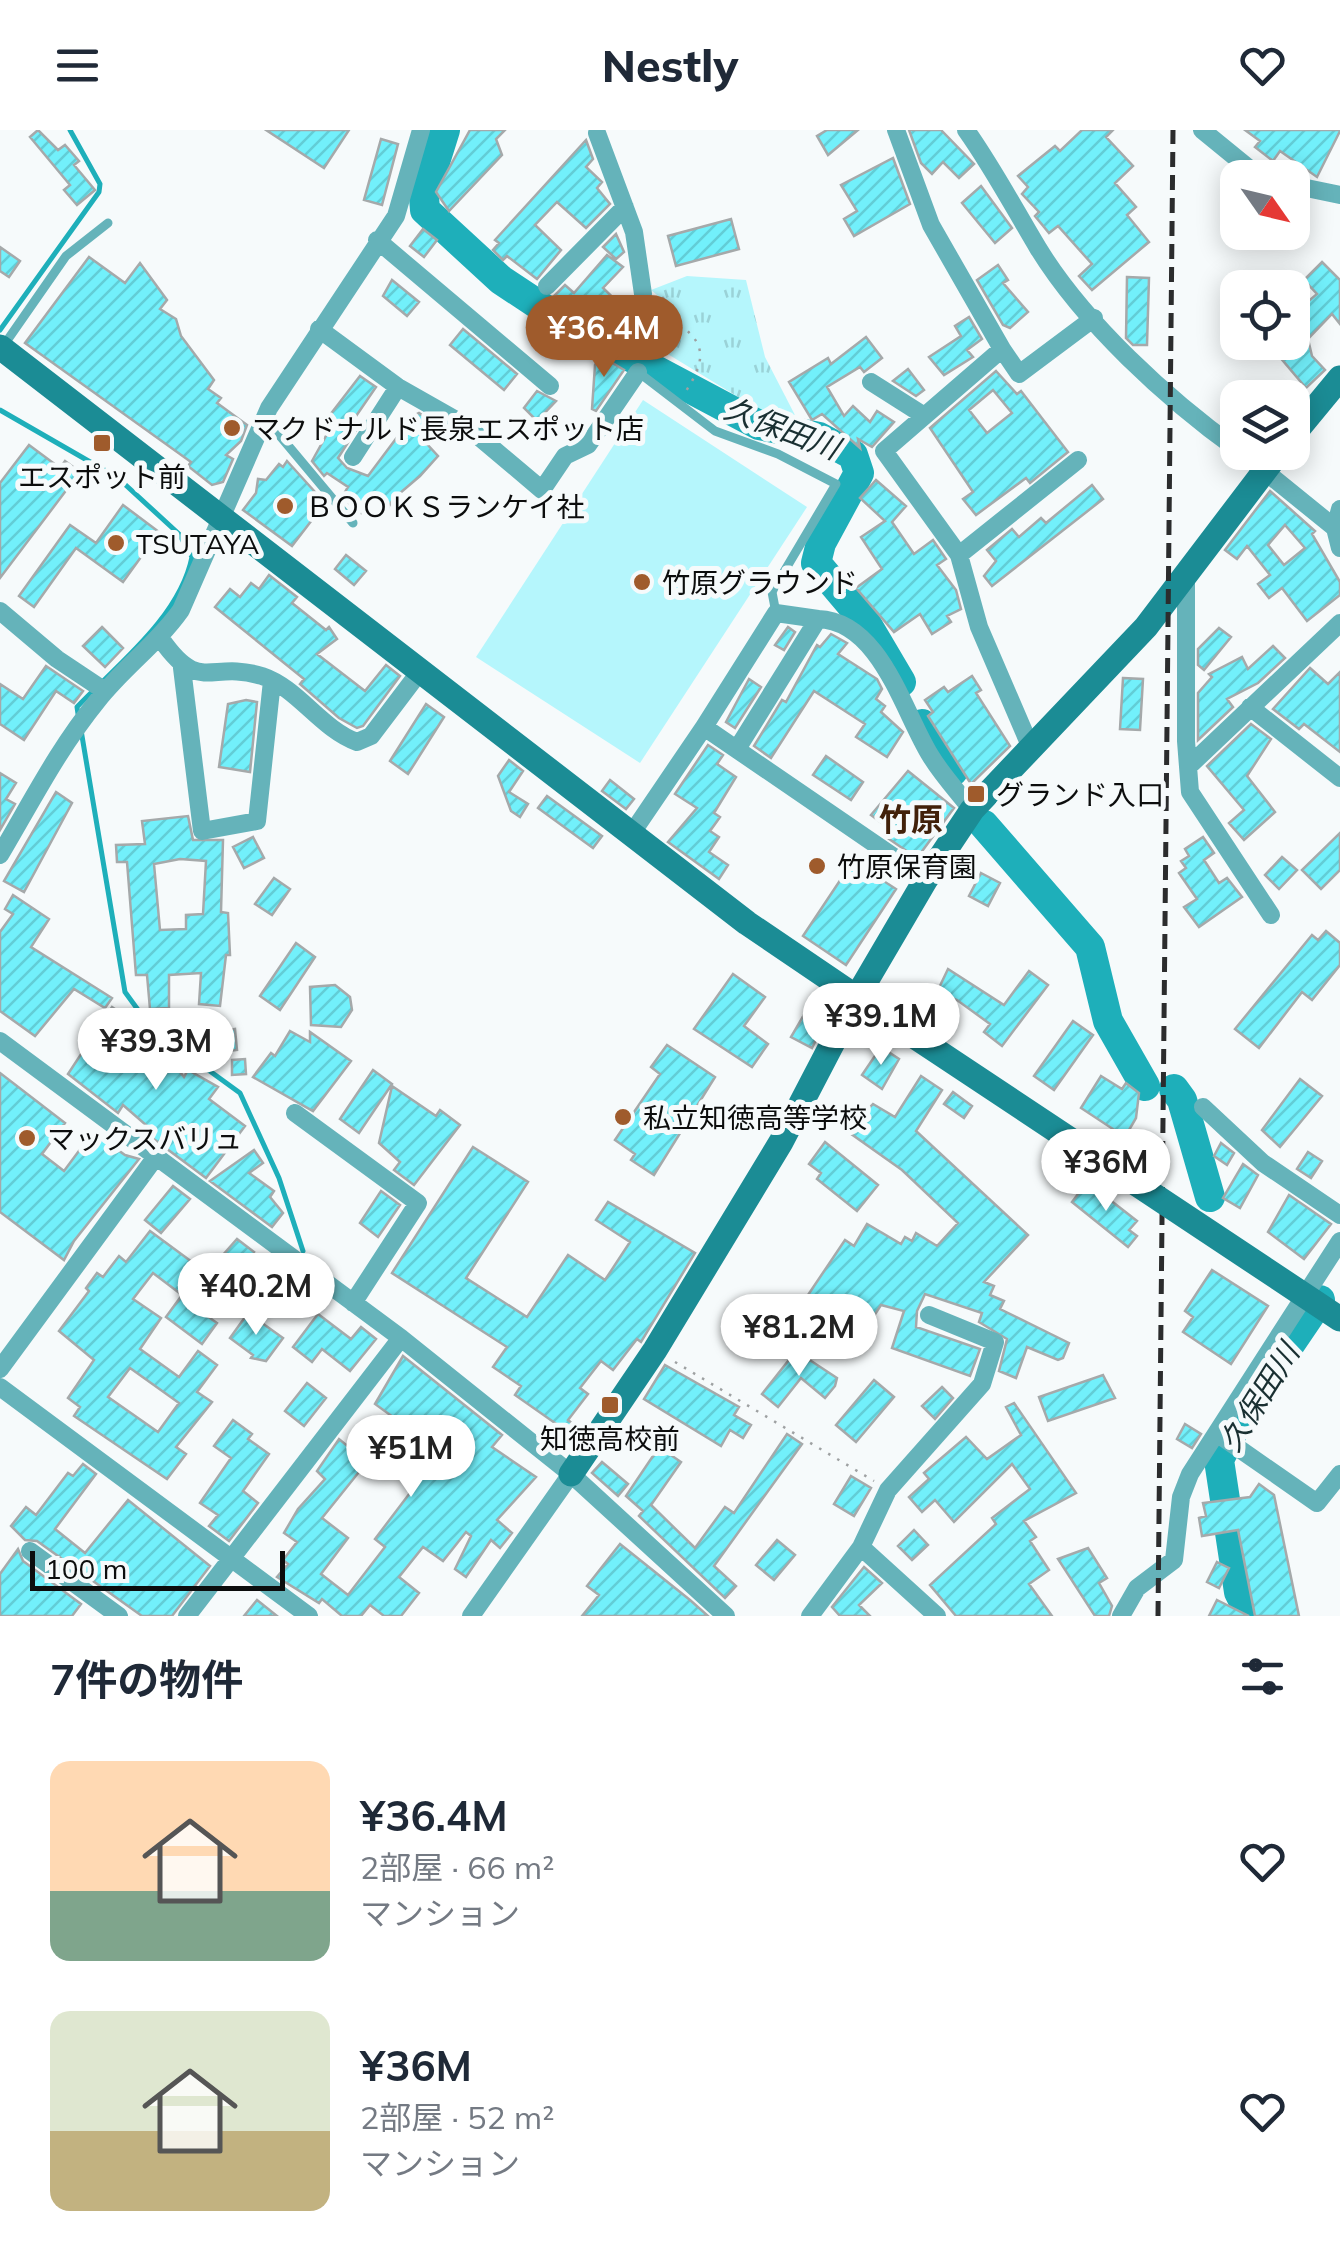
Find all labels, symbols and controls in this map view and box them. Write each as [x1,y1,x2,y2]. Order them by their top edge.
text: Nestly [602,37,738,93]
icon: menu [50,38,105,93]
icon: heart [1235,38,1290,93]
north arrow [1220,160,1310,250]
map controls [1220,160,1310,470]
button: locate [1220,270,1310,360]
pin: ¥36.4M [523,295,685,380]
text: ¥36.4M [548,307,660,347]
button: layers [1220,380,1310,470]
water label: 久保田川 [719,389,848,468]
place label: マクドナルド長泉エスポット店 [252,411,644,446]
marker: マクドナルド長泉エスポット店 [221,417,243,439]
marker: エスポット前 [91,432,113,454]
place label: エスポット前 [18,459,186,494]
place label: ＢＯＯＫＳランケイ社 [305,489,584,524]
marker: ＢＯＯＫＳランケイ社 [274,495,296,517]
place label: TSUTAYA [136,526,260,561]
marker: TSUTAYA [105,532,127,554]
place label: 竹原グラウンド [662,565,858,600]
marker: 竹原グラウンド [631,571,653,593]
place label: グランド入口 [996,777,1164,812]
marker: グランド入口 [965,783,987,805]
district label: 竹原 [879,799,943,839]
place label: 竹原保育園 [837,849,977,884]
marker: 竹原保育園 [806,855,828,877]
pin: ¥39.1M [800,983,962,1068]
text: ¥39.1M [825,995,937,1035]
pin: ¥39.3M [75,1008,237,1093]
text: ¥39.3M [100,1020,212,1060]
place label: 私立知徳高等学校 [643,1100,867,1135]
marker: 私立知徳高等学校 [612,1106,634,1128]
place label: マックスバリュ [47,1121,242,1156]
marker: マックスバリュ [16,1127,38,1149]
pin: ¥36M [1047,1129,1165,1214]
text: ¥36M [1063,1141,1149,1181]
pin: ¥40.2M [175,1253,337,1338]
text: ¥40.2M [200,1265,312,1305]
pin: ¥81.2M [718,1294,880,1379]
text: ¥81.2M [743,1306,855,1346]
water label: 久保田川 [1211,1334,1308,1458]
marker: 知徳高校前 [599,1394,621,1416]
pin: ¥51M [352,1415,470,1500]
place label: 知徳高校前 [540,1421,680,1456]
text: ¥51M [368,1427,454,1467]
scale bar [30,1546,285,1590]
text: 100 m [45,1551,127,1586]
icon: filters [1235,1649,1290,1704]
text: 7件の物件 [50,1653,243,1706]
text: ¥36.4M [360,1789,508,1842]
icon: home [130,1801,250,1921]
icon: heart [1235,1834,1290,1889]
text: 2部屋 · 66 m² [360,1847,554,1887]
text: マンション [360,1893,520,1933]
text: ¥36M [360,2039,472,2092]
icon: home [130,2051,250,2171]
icon: heart [1235,2084,1290,2139]
text: 2部屋 · 52 m² [360,2097,554,2137]
text: マンション [360,2143,520,2183]

